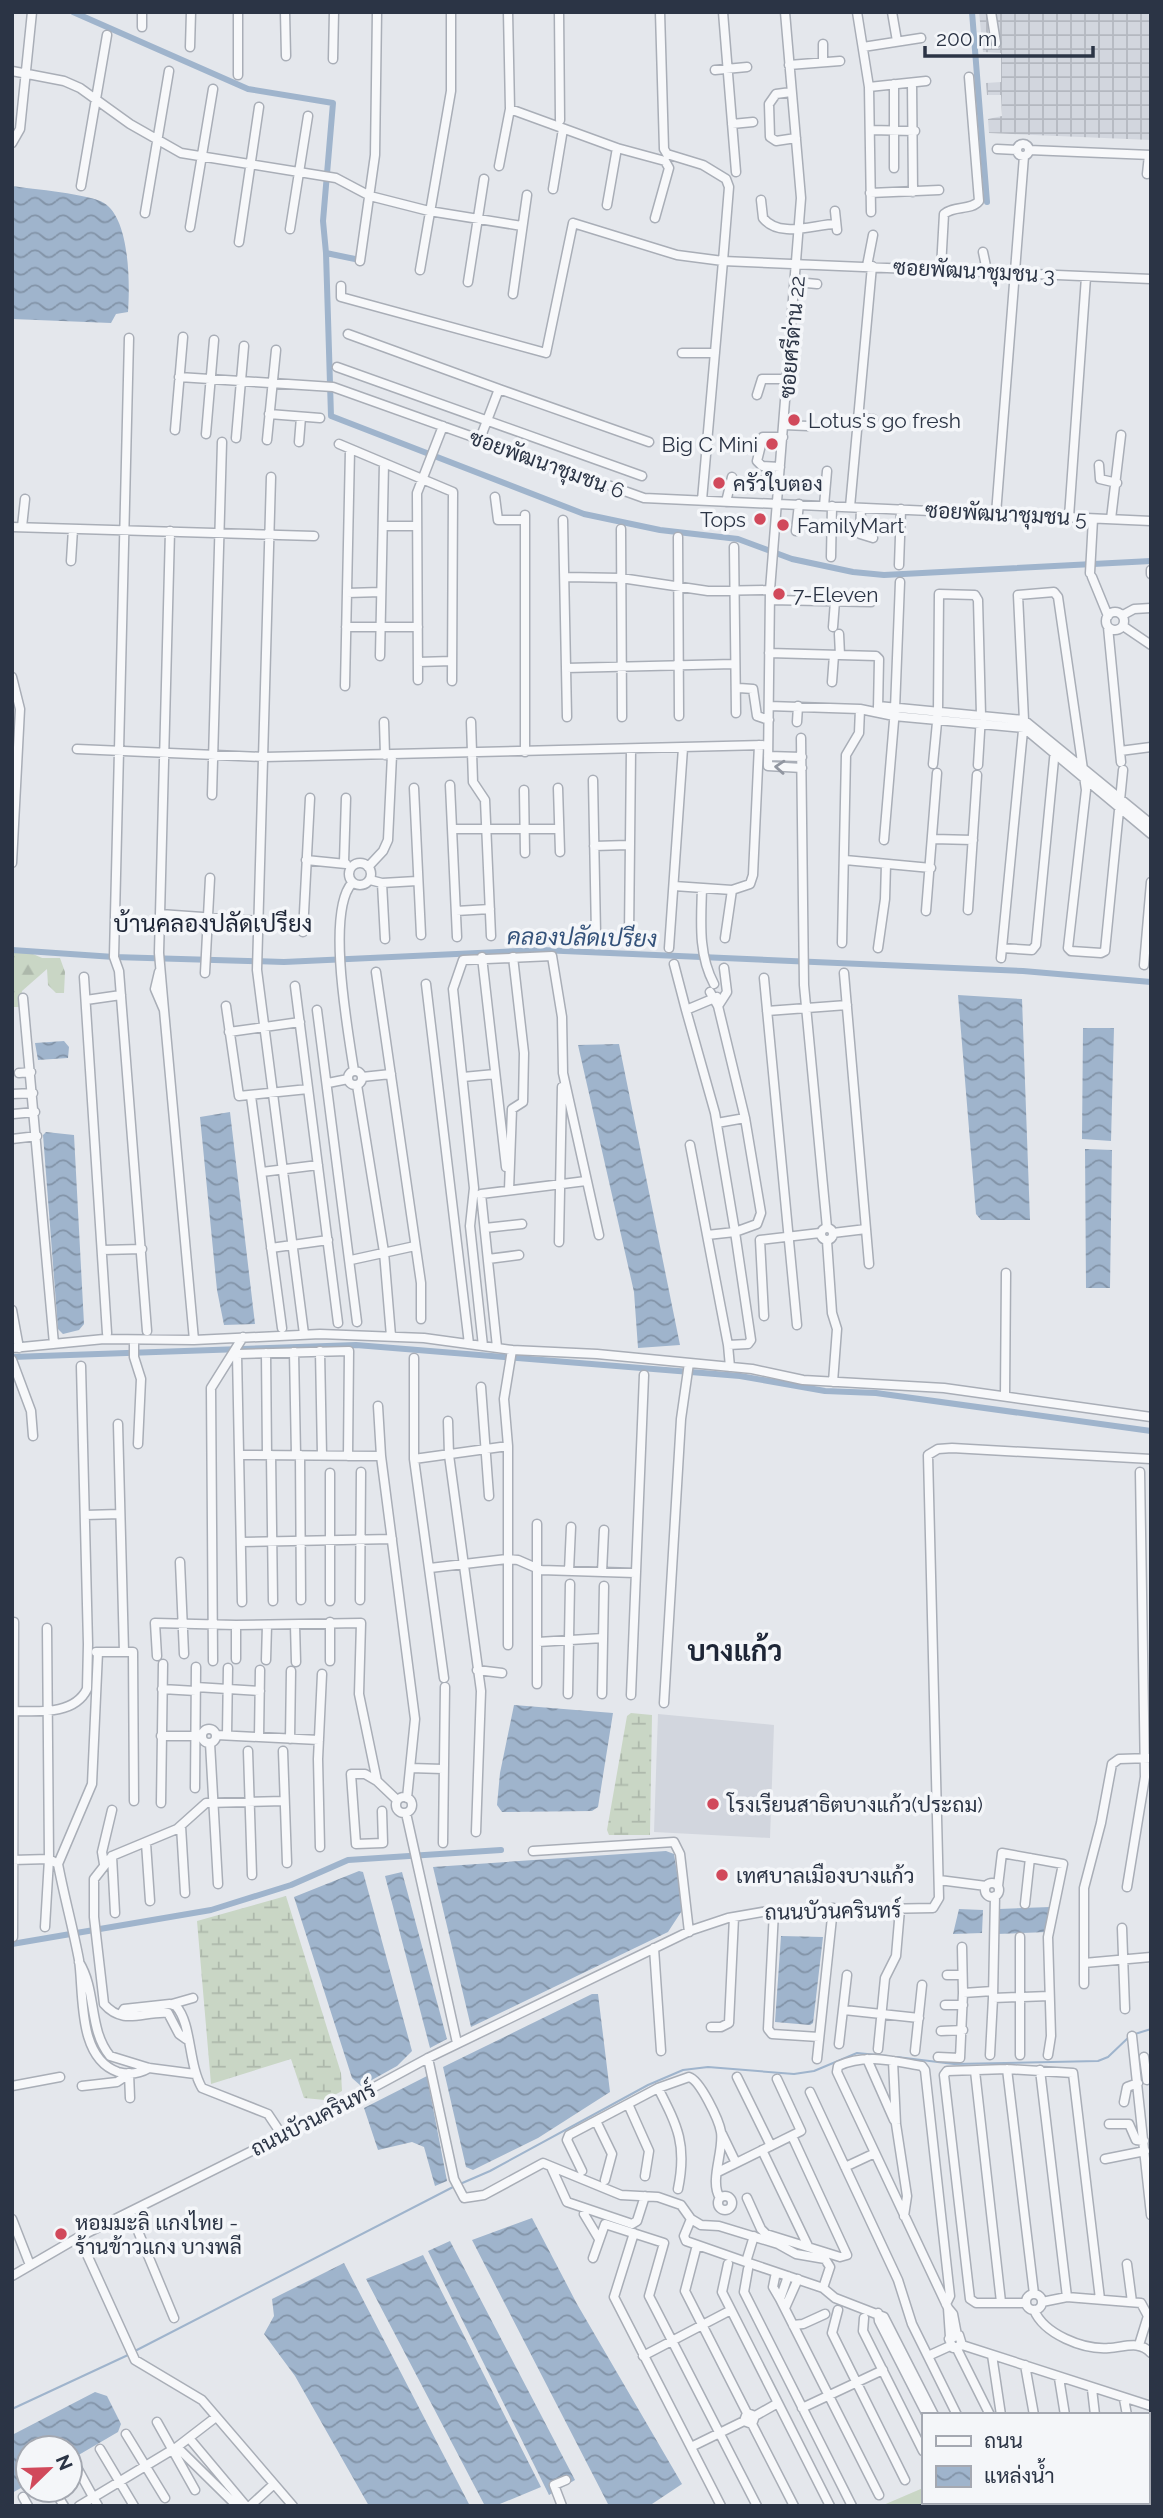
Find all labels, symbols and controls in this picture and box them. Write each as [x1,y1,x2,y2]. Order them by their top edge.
scale bar [925,14,1093,58]
text: 200 m [936,26,997,51]
street label: ซอยพัฒนาชุมชน 3 [893,254,1055,290]
street label: ซอยศรีด่าน 22 [774,274,810,400]
place label: Lotus's go fresh [808,408,961,433]
marker: Lotus's go fresh [786,412,802,428]
street label: ซอยพัฒนาชุมชน 6 [465,424,628,506]
place label: Big C Mini [662,432,758,457]
marker: Big C Mini [764,436,780,452]
place label: ครัวใบตอง [733,471,823,496]
marker: ครัวใบตอง [711,475,727,491]
street label: ซอยพัฒนาชุมชน 5 [924,497,1088,533]
place label: Tops [700,507,746,532]
marker: Tops [752,511,768,527]
place label: FamilyMart [797,513,904,538]
marker: FamilyMart [775,517,791,533]
place label: 7-Eleven [793,582,878,607]
marker: 7-Eleven [771,586,787,602]
one-way arrow [774,760,785,775]
district label: บ้านคลองปลัดเปรียง [113,909,313,938]
water label: คลองปลัดเปรียง [507,921,657,952]
district label: บางแก้ว [688,1632,782,1668]
place label: โรงเรียนสาธิตบางแก้ว(ประถม) [726,1792,983,1817]
marker: โรงเรียนสาธิตบางแก้ว(ประถม) [705,1796,721,1812]
place label: เทศบาลเมืองบางแก้ว [736,1862,914,1888]
marker: เทศบาลเมืองบางแก้ว [714,1867,730,1883]
street label: ถนนบัวนครินทร์ [764,1896,902,1925]
street label: ถนนบัวนครินทร์ [246,2076,380,2161]
place label: หอมมะลิ เเกงไทย - ร้านข้าวแกง บางพลี [75,2210,242,2259]
marker: หอมมะลิ เเกงไทย - ร้านข้าวแกง บางพลี [53,2226,69,2242]
legend [922,2413,1149,2504]
text: ถนน [984,2428,1023,2453]
north arrow [14,2434,84,2504]
text: N [52,2451,78,2473]
text: แหล่งน้ำ [984,2458,1055,2488]

